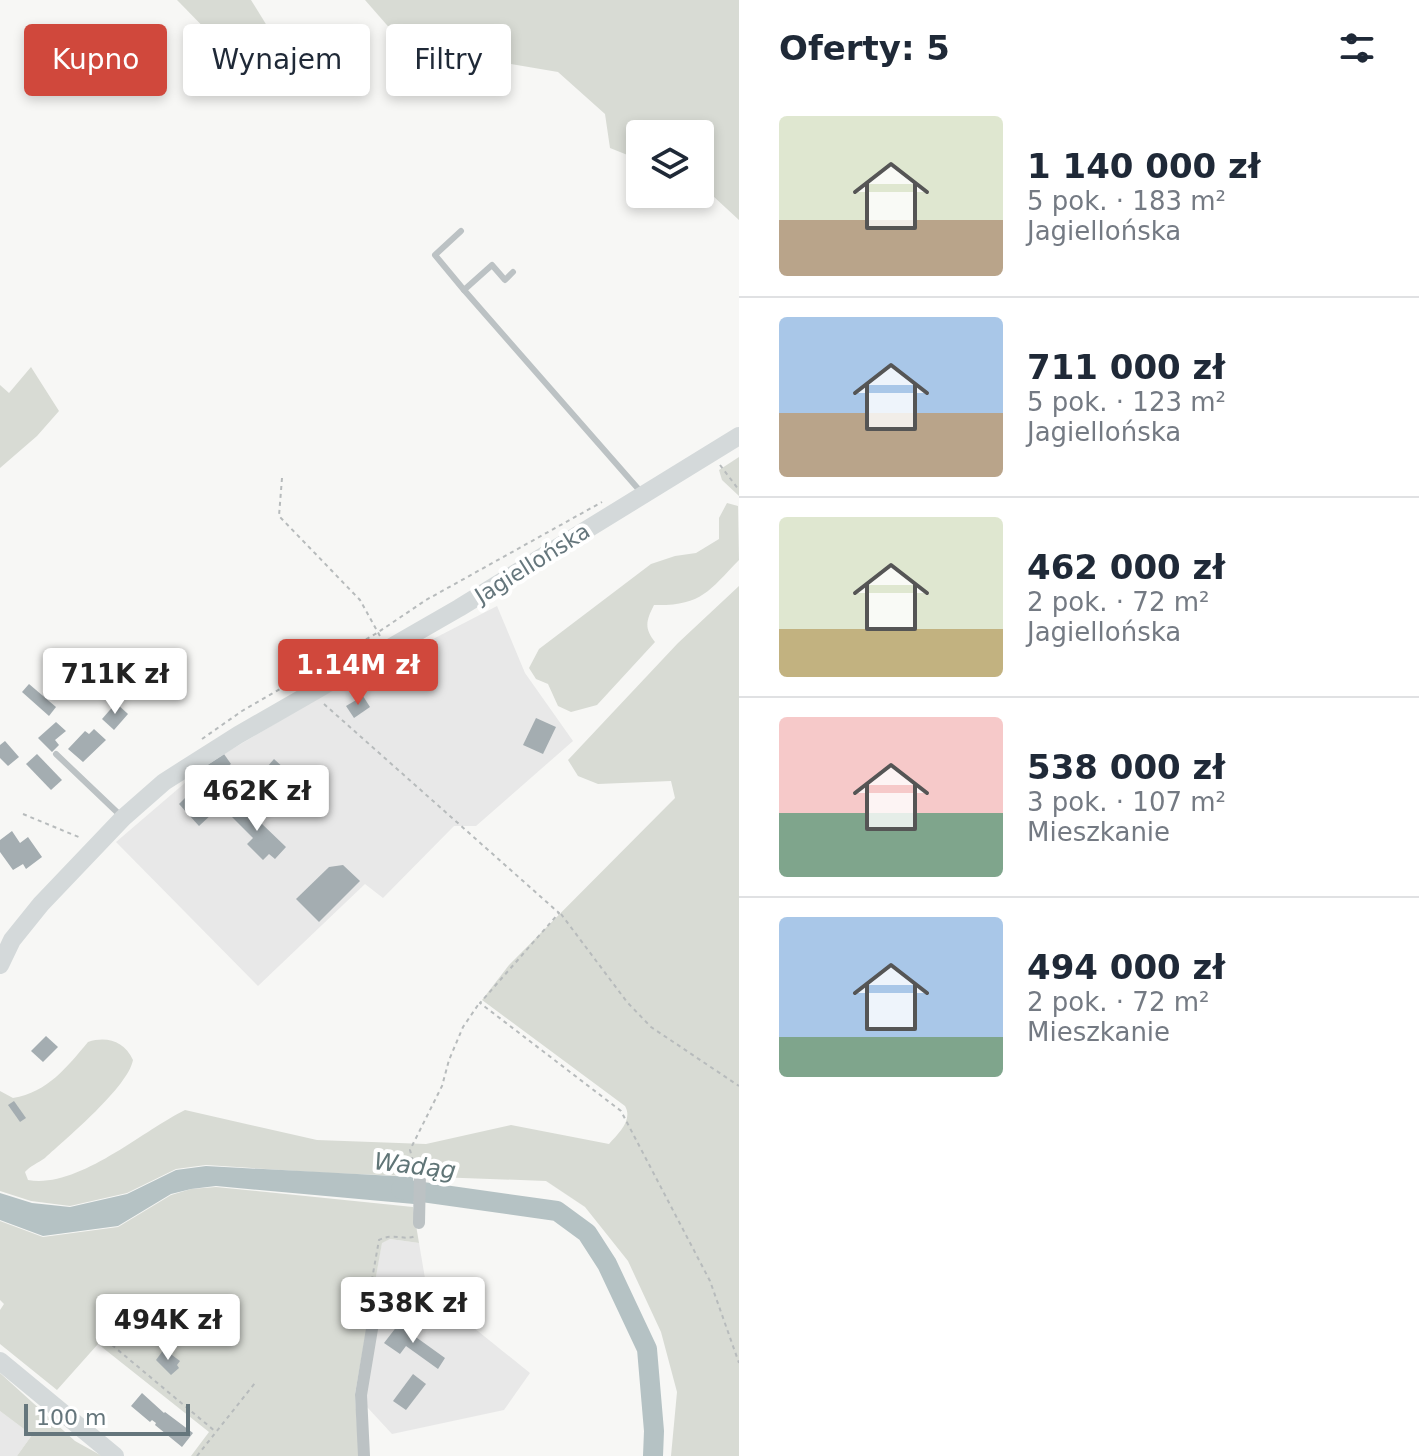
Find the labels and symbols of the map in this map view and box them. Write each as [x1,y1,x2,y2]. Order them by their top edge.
street label: Jagiellońska [469,518,594,610]
pin: 1.14M zł [275,639,441,707]
pin: 711K zł [41,648,189,716]
pin: 462K zł [183,765,331,833]
water label: Wadąg [372,1147,458,1185]
pin: 538K zł [339,1277,487,1345]
pin: 494K zł [94,1294,242,1362]
scale bar [24,1400,190,1436]

